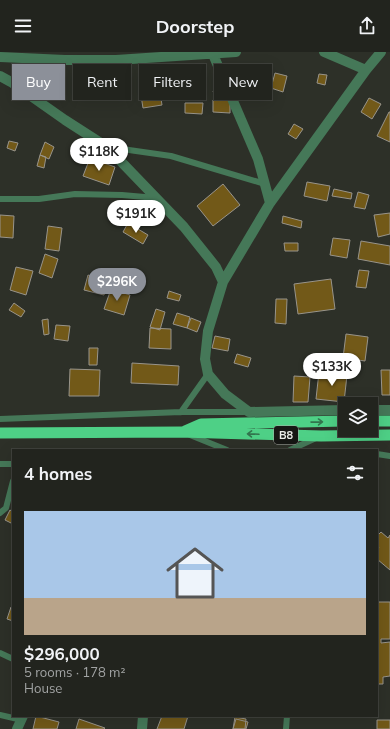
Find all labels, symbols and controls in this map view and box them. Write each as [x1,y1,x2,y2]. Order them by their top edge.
icon: menu [12,15,34,37]
text: Doorstep [156,15,234,38]
icon: share [356,15,378,37]
chip: Buy [12,64,65,100]
chip: Rent [73,64,131,100]
chip: Filters [139,64,206,100]
chip: New [214,64,272,100]
pin: $118K [71,138,127,172]
text: $118K [79,143,119,159]
pin: $191K [108,200,164,234]
text: $191K [116,205,156,221]
pin: $296K [89,268,145,302]
text: $296K [97,273,137,289]
pin: $133K [304,353,360,387]
text: $133K [312,358,352,374]
map controls [338,397,378,437]
button: layers [338,397,378,437]
one-way arrow [310,418,323,426]
road number: B8 [274,426,298,444]
one-way arrow [247,430,260,438]
icon: filters [344,462,366,484]
text: 4 homes [24,463,92,484]
icon: home [159,537,231,609]
text: $296,000 [24,643,100,664]
text: 5 rooms · 178 m² [24,664,125,680]
text: House [24,680,62,696]

